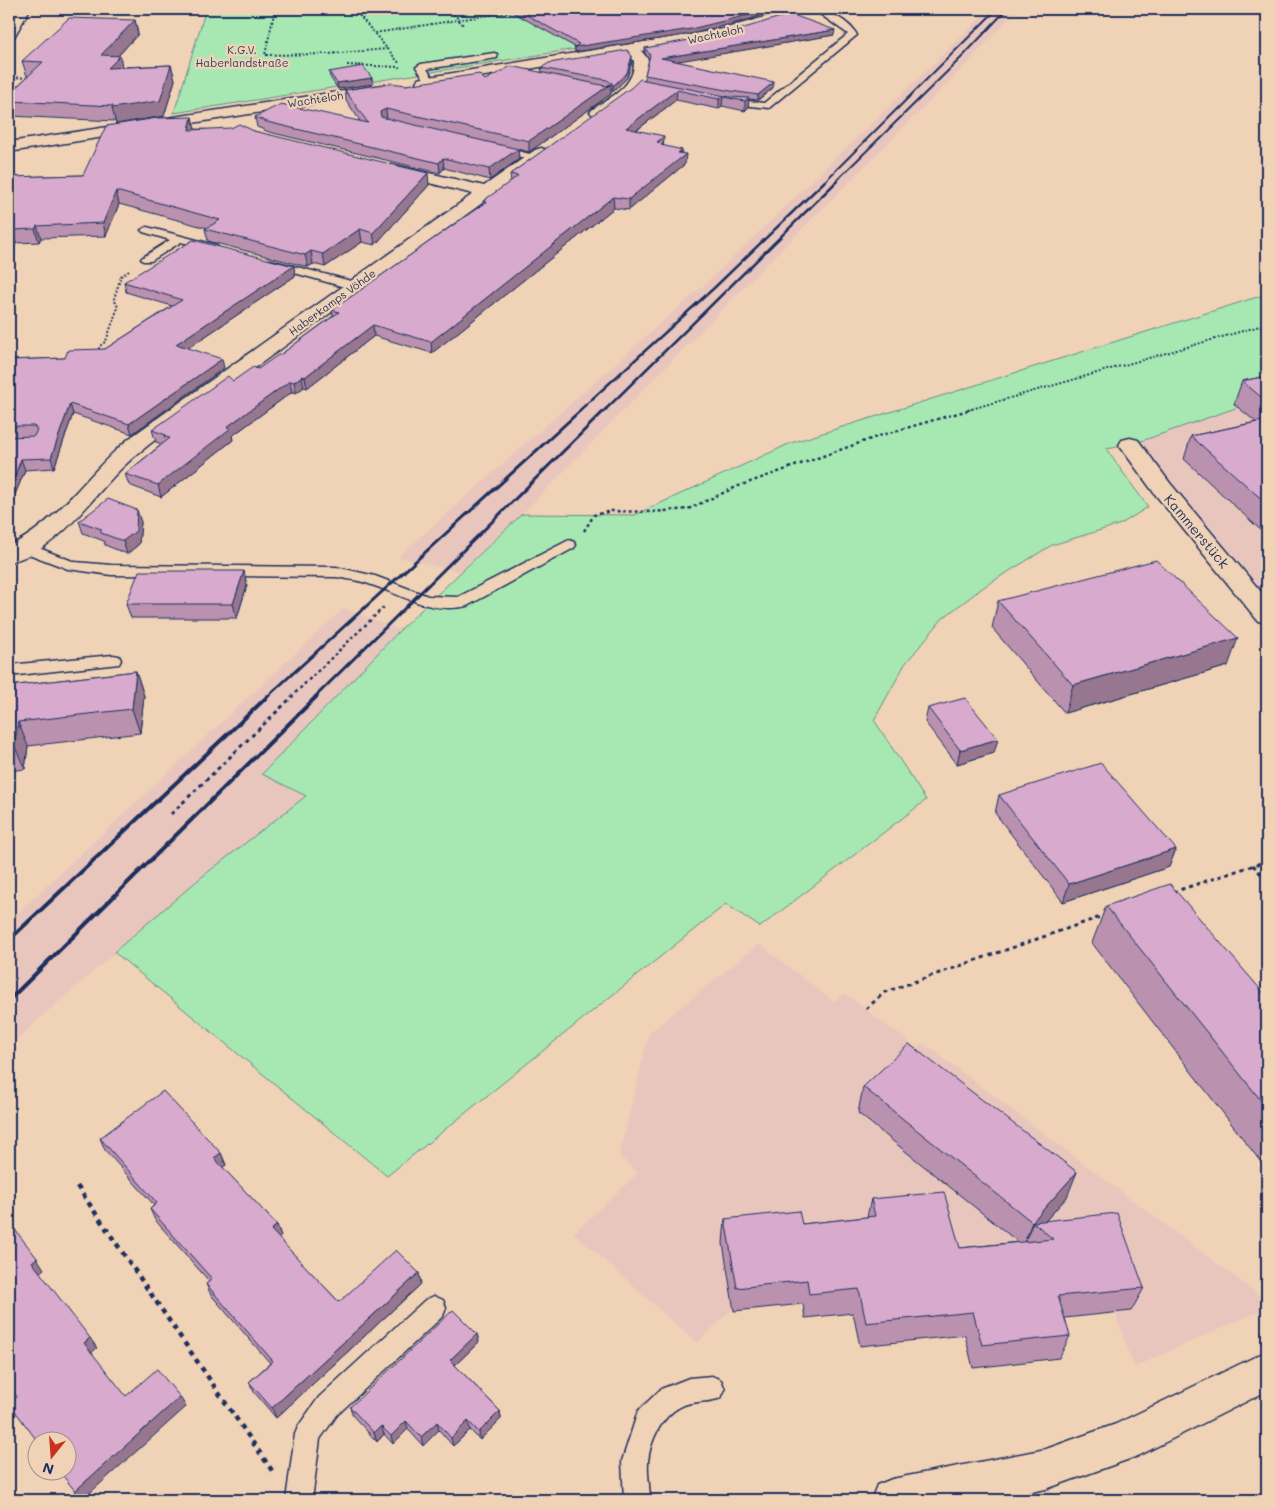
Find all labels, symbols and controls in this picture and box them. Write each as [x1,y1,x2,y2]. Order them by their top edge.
street label: Wachteloh [686,21,744,47]
park label: K.G.V. Haberlandstraße [195,42,289,70]
street label: Wachteloh [286,87,344,111]
street label: Haberkamps Vöhde [285,265,379,339]
street label: Kammerstück [1160,490,1234,572]
north arrow [28,1432,78,1482]
text: N [40,1458,56,1480]

